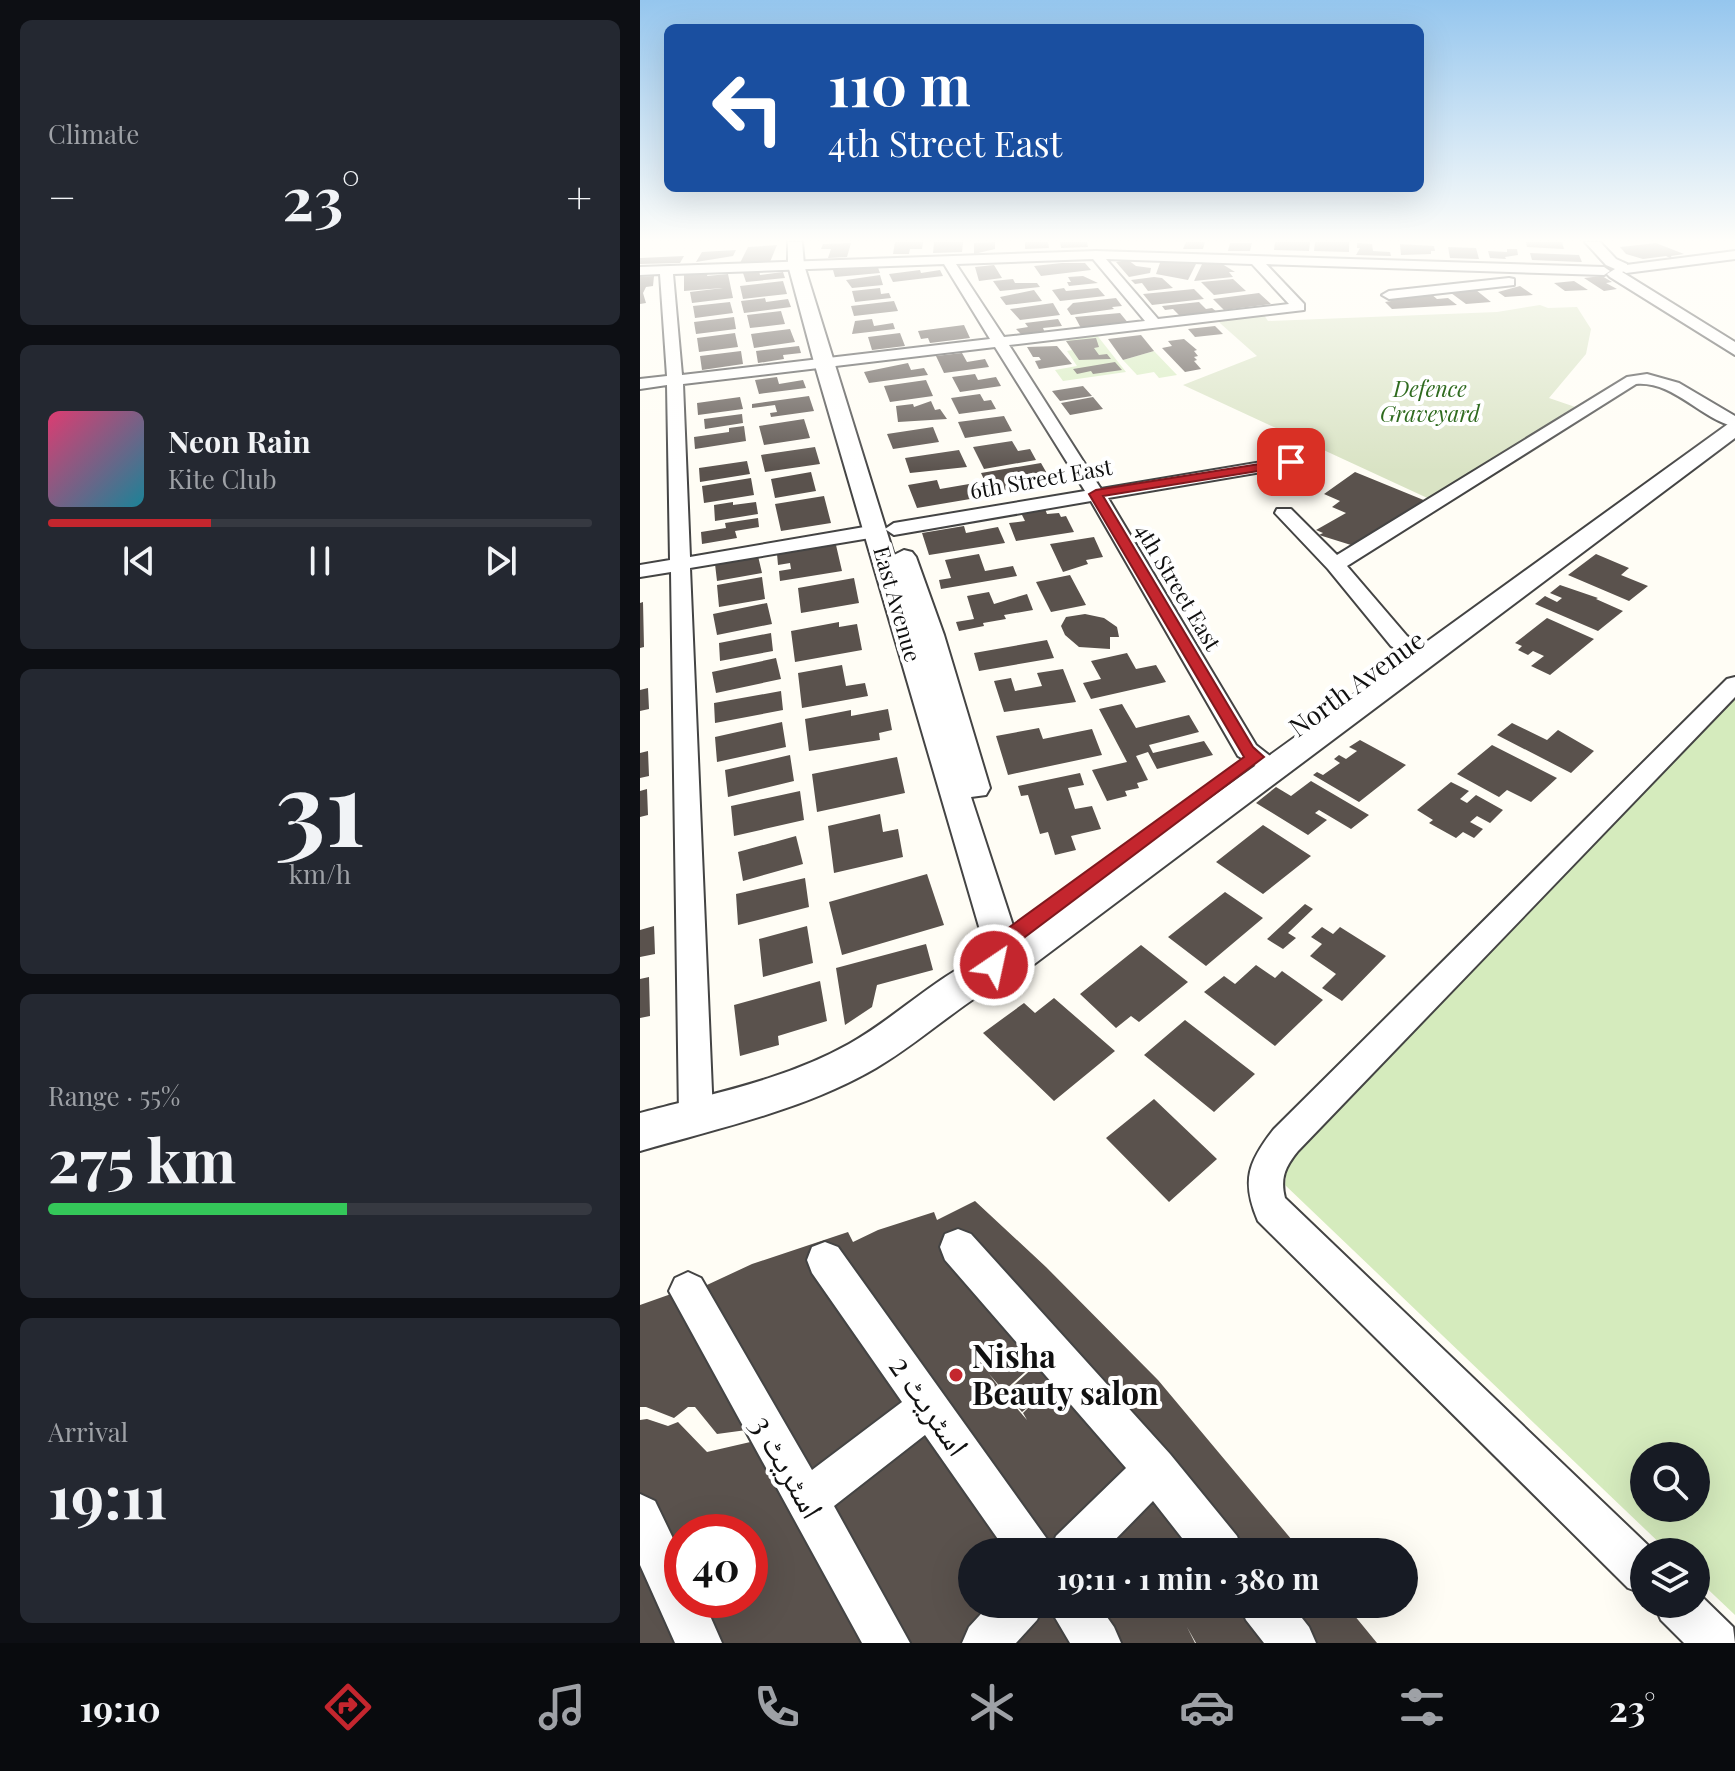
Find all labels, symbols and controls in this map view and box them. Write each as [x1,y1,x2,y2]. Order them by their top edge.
text: 110 m [828,46,971,121]
icon: left [696,56,800,160]
text: Climate [48,116,139,151]
text: 4th Street East [828,118,1062,166]
text: 23° [283,156,360,236]
text: − [48,166,76,225]
text: + [566,166,592,225]
park label: Defence Graveyard [1380,373,1481,428]
text: Neon Rain [168,421,311,461]
pin [1257,428,1325,496]
icon: arrive [1269,440,1313,484]
street label: 6th Street East [967,451,1115,505]
text: Kite Club [168,461,277,496]
street label: 4th Street East [1129,517,1229,657]
icon: previous [117,539,161,583]
icon: pause [298,539,342,583]
icon: next [479,539,523,583]
street label: East Avenue [867,542,929,665]
street label: North Avenue [1281,622,1431,744]
text: 31 [275,734,365,873]
text: km/h [289,856,351,891]
position arrow [952,923,1036,1007]
text: Range · 55% [48,1078,180,1113]
text: 275 km [48,1118,236,1198]
place label: Nisha Beauty salon [972,1333,1159,1413]
street label: اسٹریٹ 2 [881,1346,981,1463]
marker: Nisha Beauty salon [947,1366,965,1384]
street label: اسٹریٹ 3 [742,1406,836,1525]
text: Arrival [48,1414,128,1449]
map controls [1630,1442,1710,1618]
button: search [1630,1442,1710,1522]
text: 19:11 [48,1454,168,1534]
speed limit sign: 40 [664,1514,768,1618]
button: layers [1630,1538,1710,1618]
text: 19:11 · 1 min · 380 m [1057,1558,1319,1598]
icon: directions [320,1679,376,1735]
icon: music [534,1679,590,1735]
icon: phone [749,1679,805,1735]
icon: climate [964,1679,1020,1735]
icon: car [1179,1679,1235,1735]
icon: filters [1394,1679,1450,1735]
text: 19:10 [79,1683,161,1731]
text: 23° [1609,1683,1655,1731]

